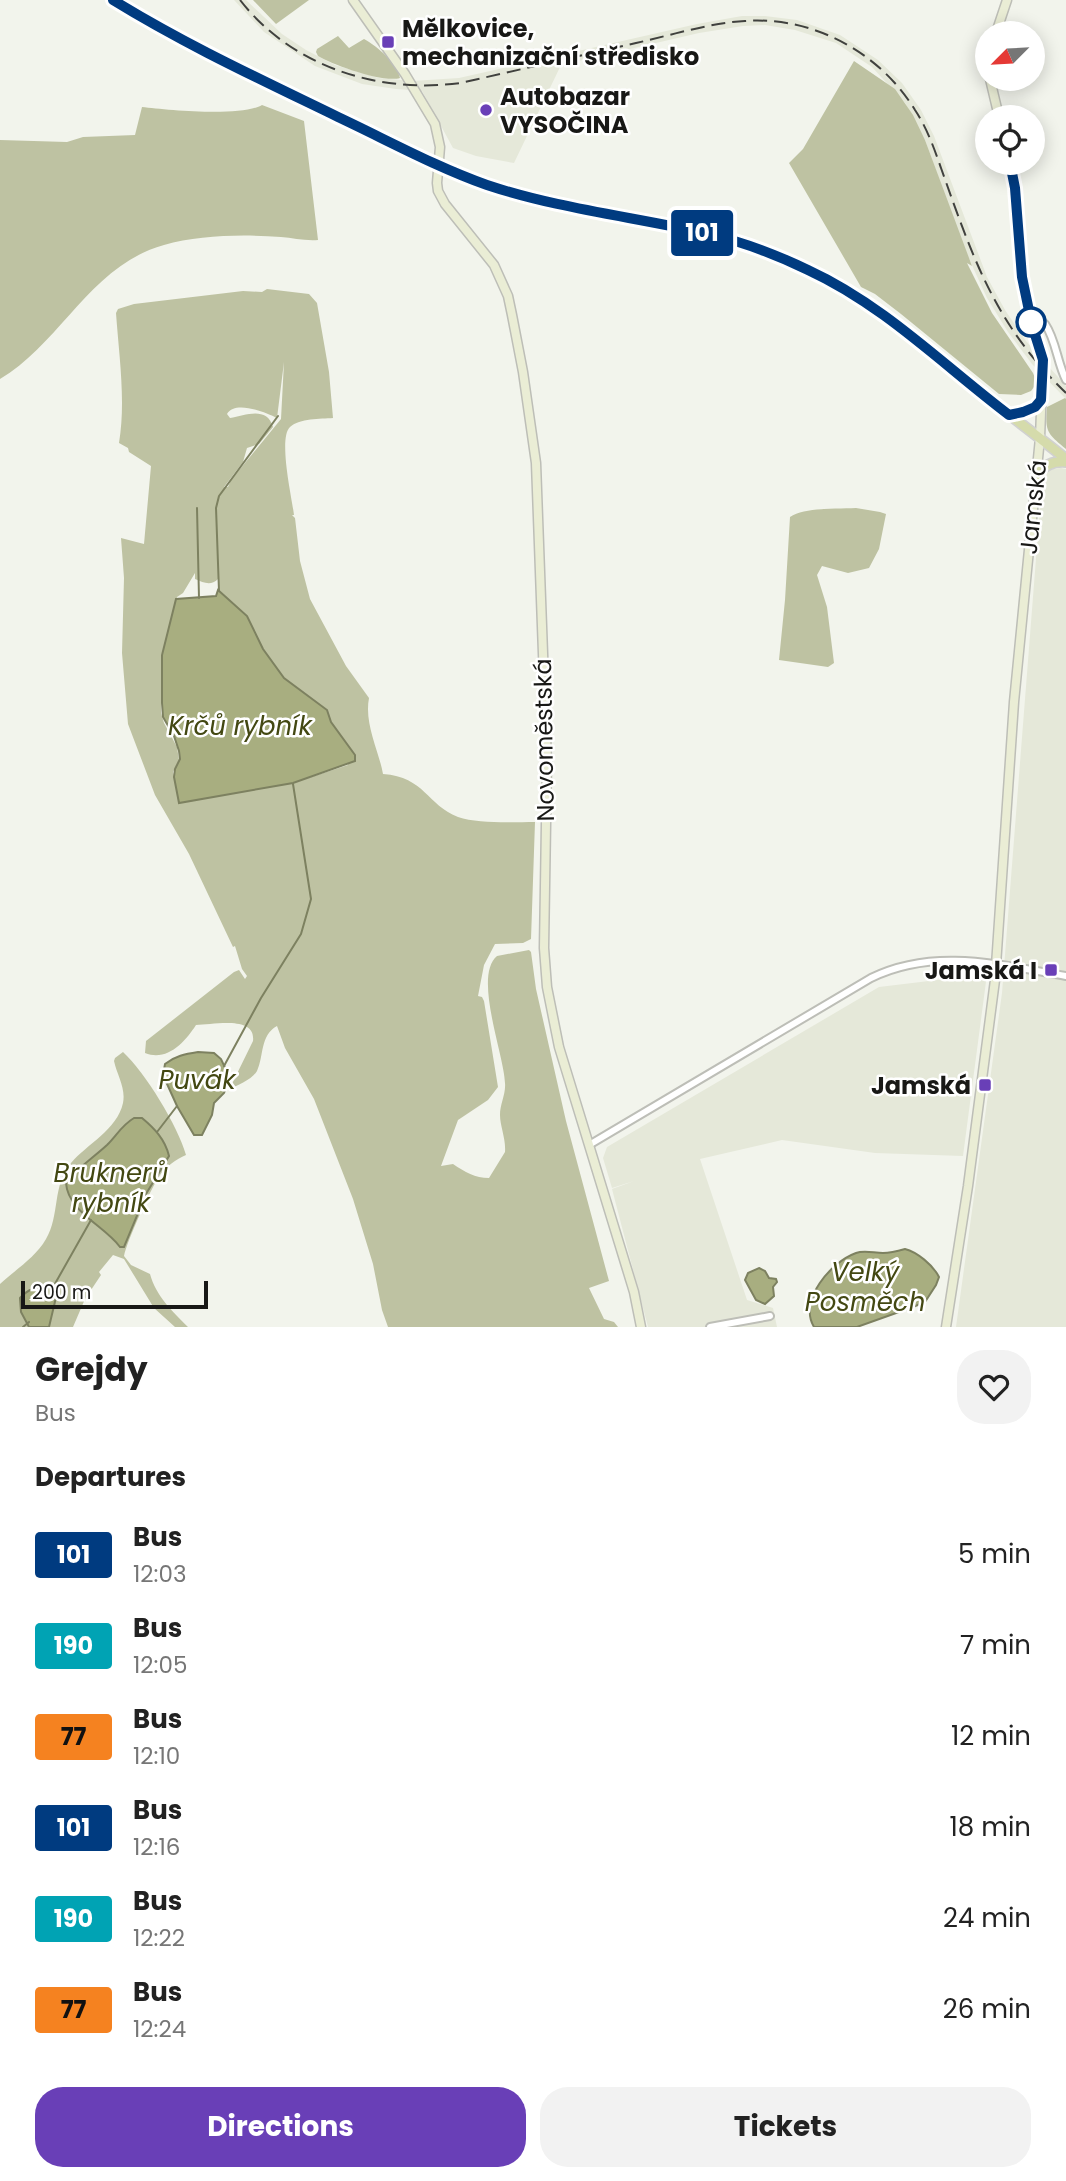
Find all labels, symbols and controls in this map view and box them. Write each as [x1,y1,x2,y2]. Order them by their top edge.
place label: Mělkovice, mechanizační středisko [402,12,699,73]
north arrow [975,21,1045,91]
map controls [975,21,1045,175]
marker: Mělkovice, mechanizační středisko [380,34,396,50]
place label: Autobazar VYSOČINA [500,80,630,141]
marker: Autobazar VYSOČINA [478,102,494,118]
button: locate [975,105,1045,175]
line badge: 101 [662,210,742,256]
text: 101 [685,216,719,249]
unlabelled marker [1016,307,1046,337]
street label: Jamská [1012,458,1054,556]
street label: Novoměstská [526,658,562,822]
water label: Krčů rybník [168,708,313,744]
place label: Jamská I [925,954,1037,987]
marker: Jamská I [1043,962,1059,978]
water label: Puvák [158,1062,237,1098]
place label: Jamská [871,1069,971,1102]
marker: Jamská [977,1077,993,1093]
water label: Bruknerů rybník [54,1155,168,1221]
water label: Velký Posměch [805,1254,925,1320]
scale bar [21,1278,208,1310]
text: 200 m [32,1279,91,1306]
text: Grejdy [35,1346,148,1393]
button: heart [957,1350,1031,1424]
text: Bus [35,1397,76,1429]
text: Departures [35,1459,186,1495]
text: Bus [133,1519,182,1555]
text: 5 min [958,1536,1031,1572]
text: 101 [57,1538,90,1571]
text: 12:03 [133,1558,186,1590]
text: Bus [133,1610,182,1646]
text: 7 min [960,1627,1031,1663]
text: 190 [54,1629,93,1662]
text: 12:05 [133,1649,187,1681]
text: Bus [133,1701,182,1737]
text: 12 min [951,1718,1031,1754]
text: 77 [61,1720,86,1753]
text: 12:10 [133,1740,180,1772]
text: Bus [133,1792,182,1828]
text: 18 min [950,1809,1031,1845]
text: 101 [57,1811,90,1844]
text: 12:16 [133,1831,180,1863]
text: Bus [133,1883,182,1919]
text: 24 min [943,1900,1031,1936]
text: 190 [54,1902,93,1935]
text: 12:22 [133,1922,185,1954]
text: Bus [133,1974,182,2010]
text: 26 min [943,1991,1031,2027]
text: 77 [61,1993,86,2026]
text: 12:24 [133,2013,186,2045]
button: Directions [35,2087,526,2167]
button: Tickets [540,2087,1031,2167]

